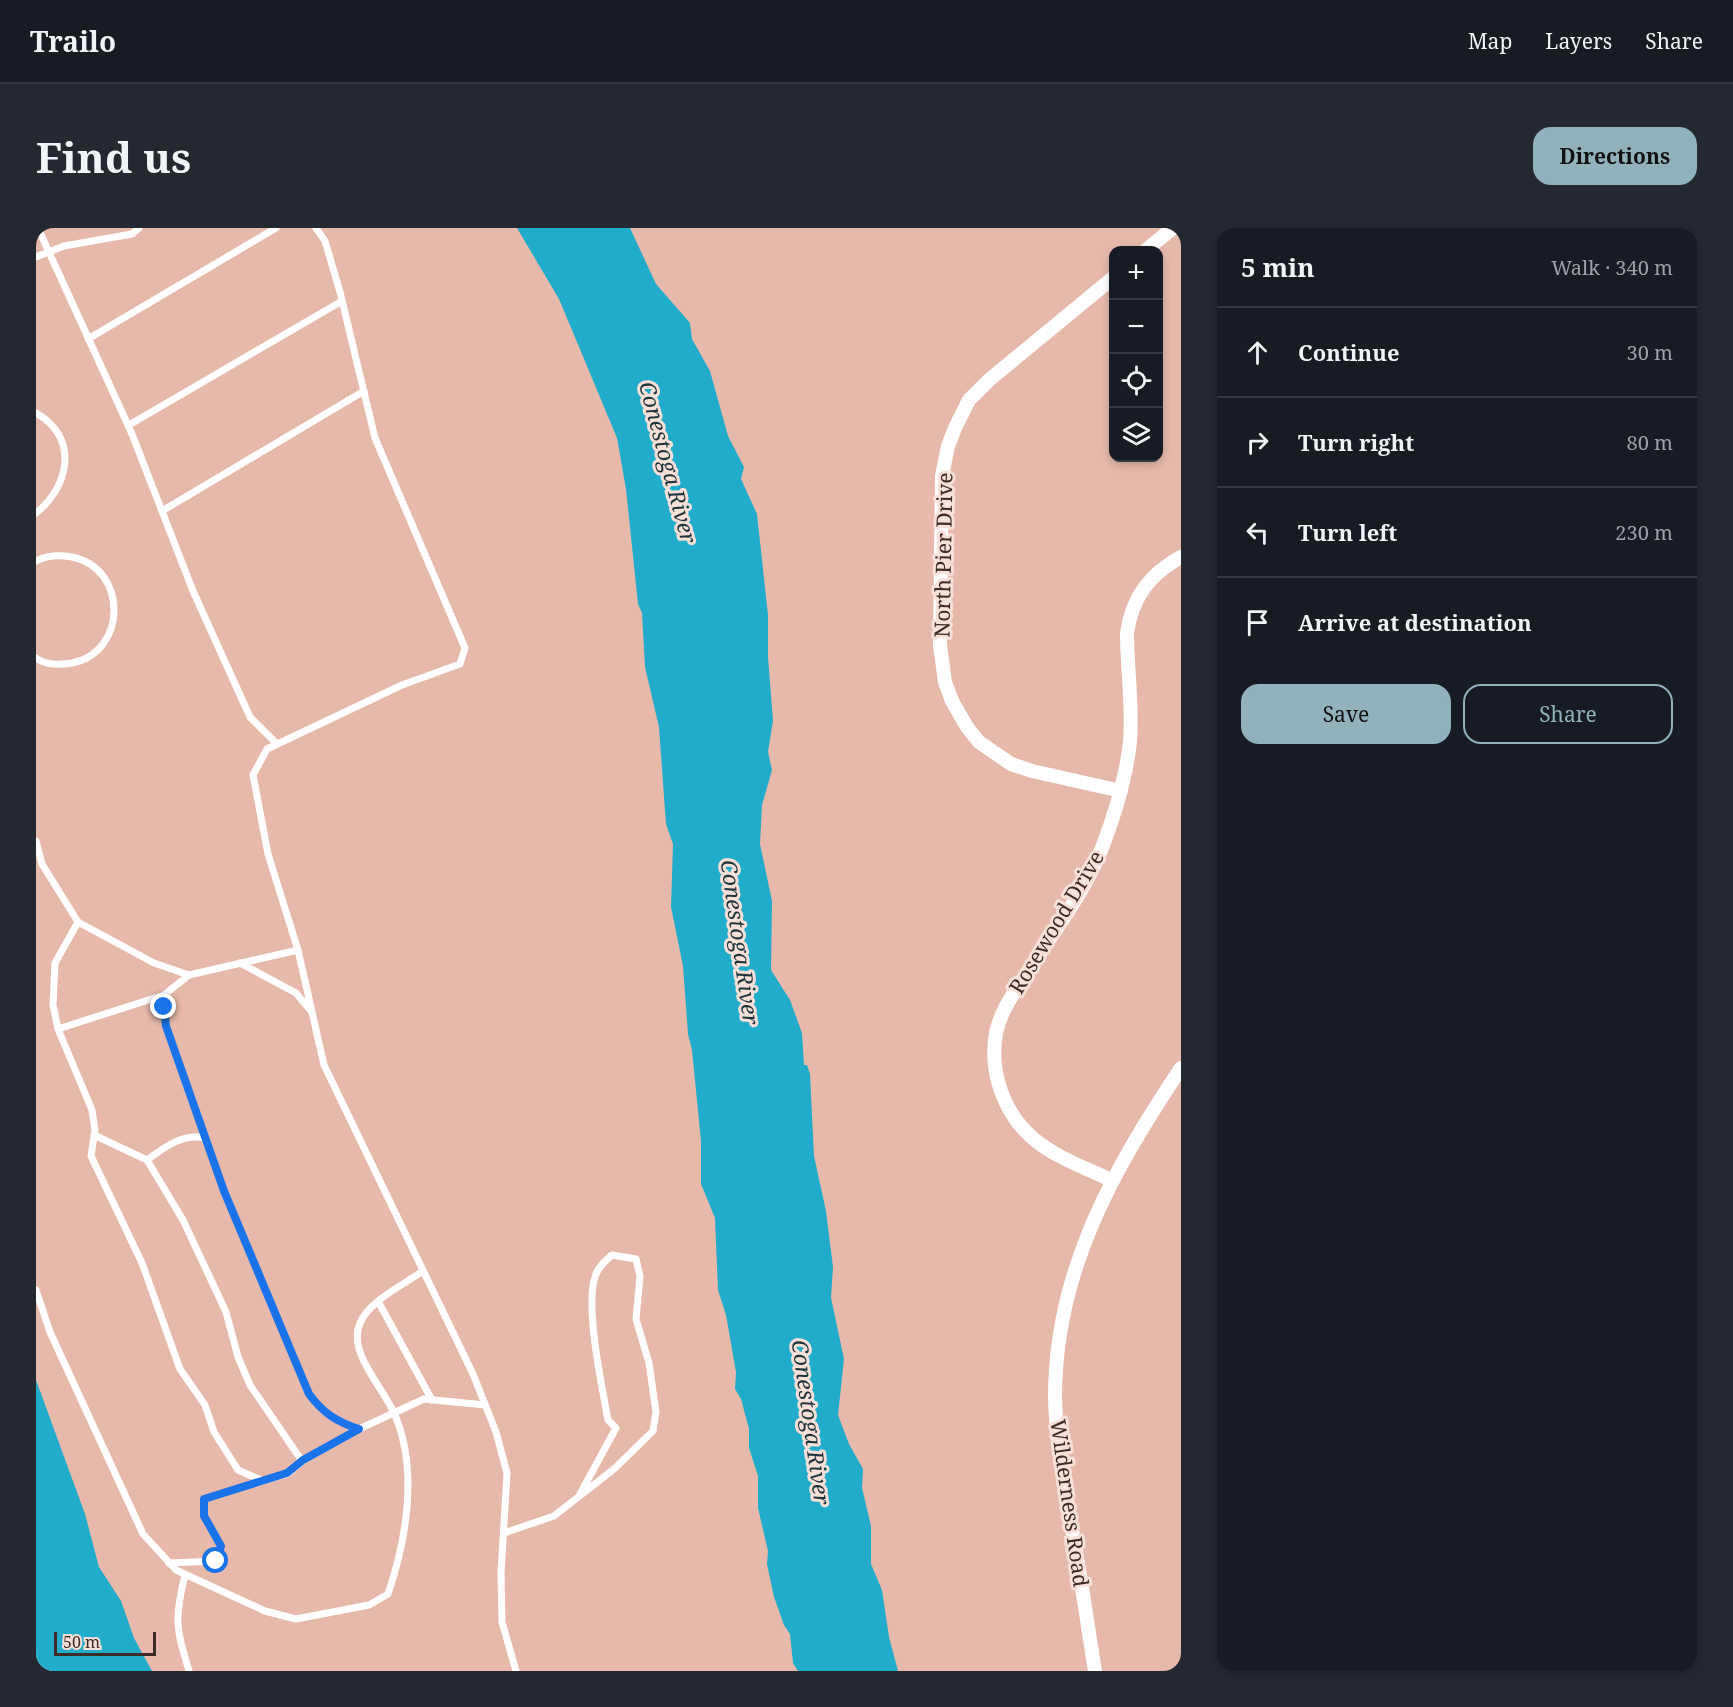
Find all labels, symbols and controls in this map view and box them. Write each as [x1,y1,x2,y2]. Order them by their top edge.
text: Trailo [30,22,116,60]
text: Map [1468,27,1512,55]
text: Layers [1545,27,1612,55]
text: Share [1645,27,1703,55]
button: Directions [1533,127,1697,185]
text: Find us [36,128,191,185]
map controls [1109,246,1163,462]
button: + [1109,246,1163,300]
text: 5 min [1241,249,1315,285]
text: Walk · 340 m [1551,254,1673,281]
button: − [1109,300,1163,354]
icon: ahead [1241,336,1274,369]
text: Continue [1298,337,1400,367]
text: 30 m [1627,339,1673,366]
button: locate [1109,354,1163,408]
water label: Conestoga River [633,378,705,547]
button: layers [1109,408,1163,462]
icon: right [1241,426,1274,459]
text: Turn right [1298,427,1414,457]
text: 80 m [1627,429,1673,456]
street label: North Pier Drive [928,472,958,638]
icon: left [1241,516,1274,549]
text: Turn left [1298,517,1397,547]
text: 230 m [1615,519,1673,546]
icon: arrive [1241,606,1274,639]
text: Arrive at destination [1298,607,1532,637]
button: Save [1241,684,1451,744]
button: Share [1463,684,1673,744]
street label: Rosewood Drive [1002,845,1110,999]
water label: Conestoga River [715,858,768,1027]
route end [150,993,176,1019]
water label: Conestoga River [786,1338,839,1507]
street label: Wilderness Road [1044,1417,1096,1589]
route start [202,1547,228,1573]
scale bar [54,1629,156,1656]
text: 50 m [63,1631,100,1653]

